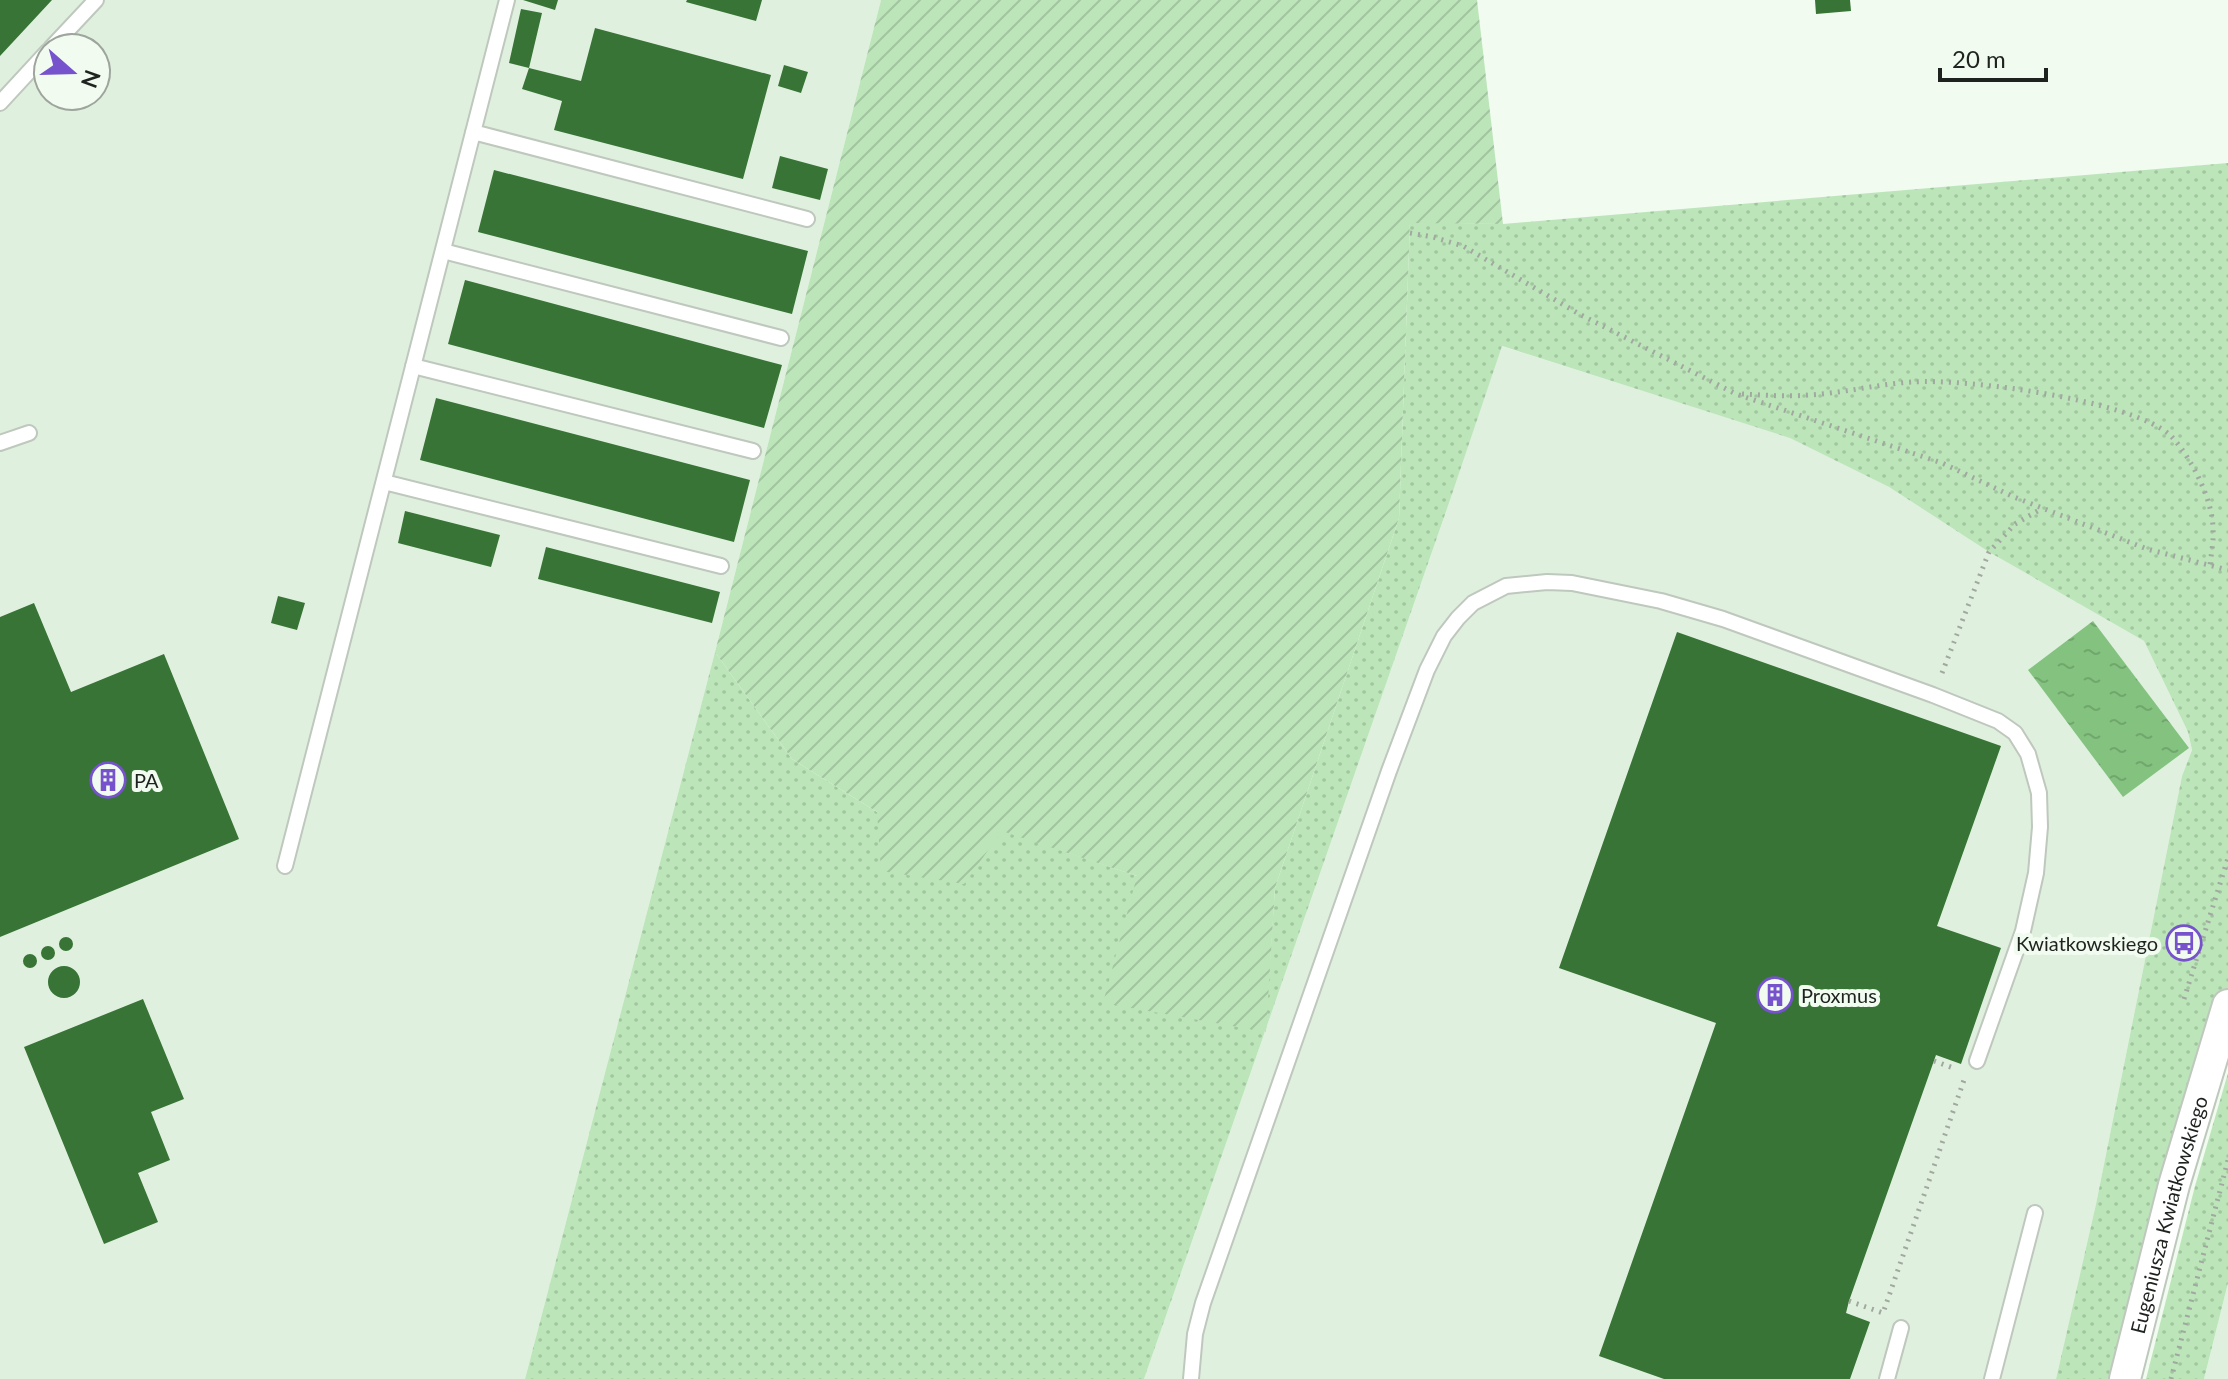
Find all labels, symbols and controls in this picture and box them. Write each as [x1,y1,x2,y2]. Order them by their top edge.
north arrow [32,32,112,112]
scale bar [1940,32,2046,82]
text: 20 m [1952,44,2006,73]
text: N [76,66,107,92]
building icon: PA [89,761,127,799]
place label: PA [134,768,159,792]
bus stop icon: Kwiatkowskiego [2165,924,2203,962]
place label: Kwiatkowskiego [2016,931,2158,955]
building icon: Proxmus [1756,976,1794,1014]
place label: Proxmus [1801,983,1877,1007]
street label: Eugeniusza Kwiatkowskiego [2125,1093,2212,1336]

